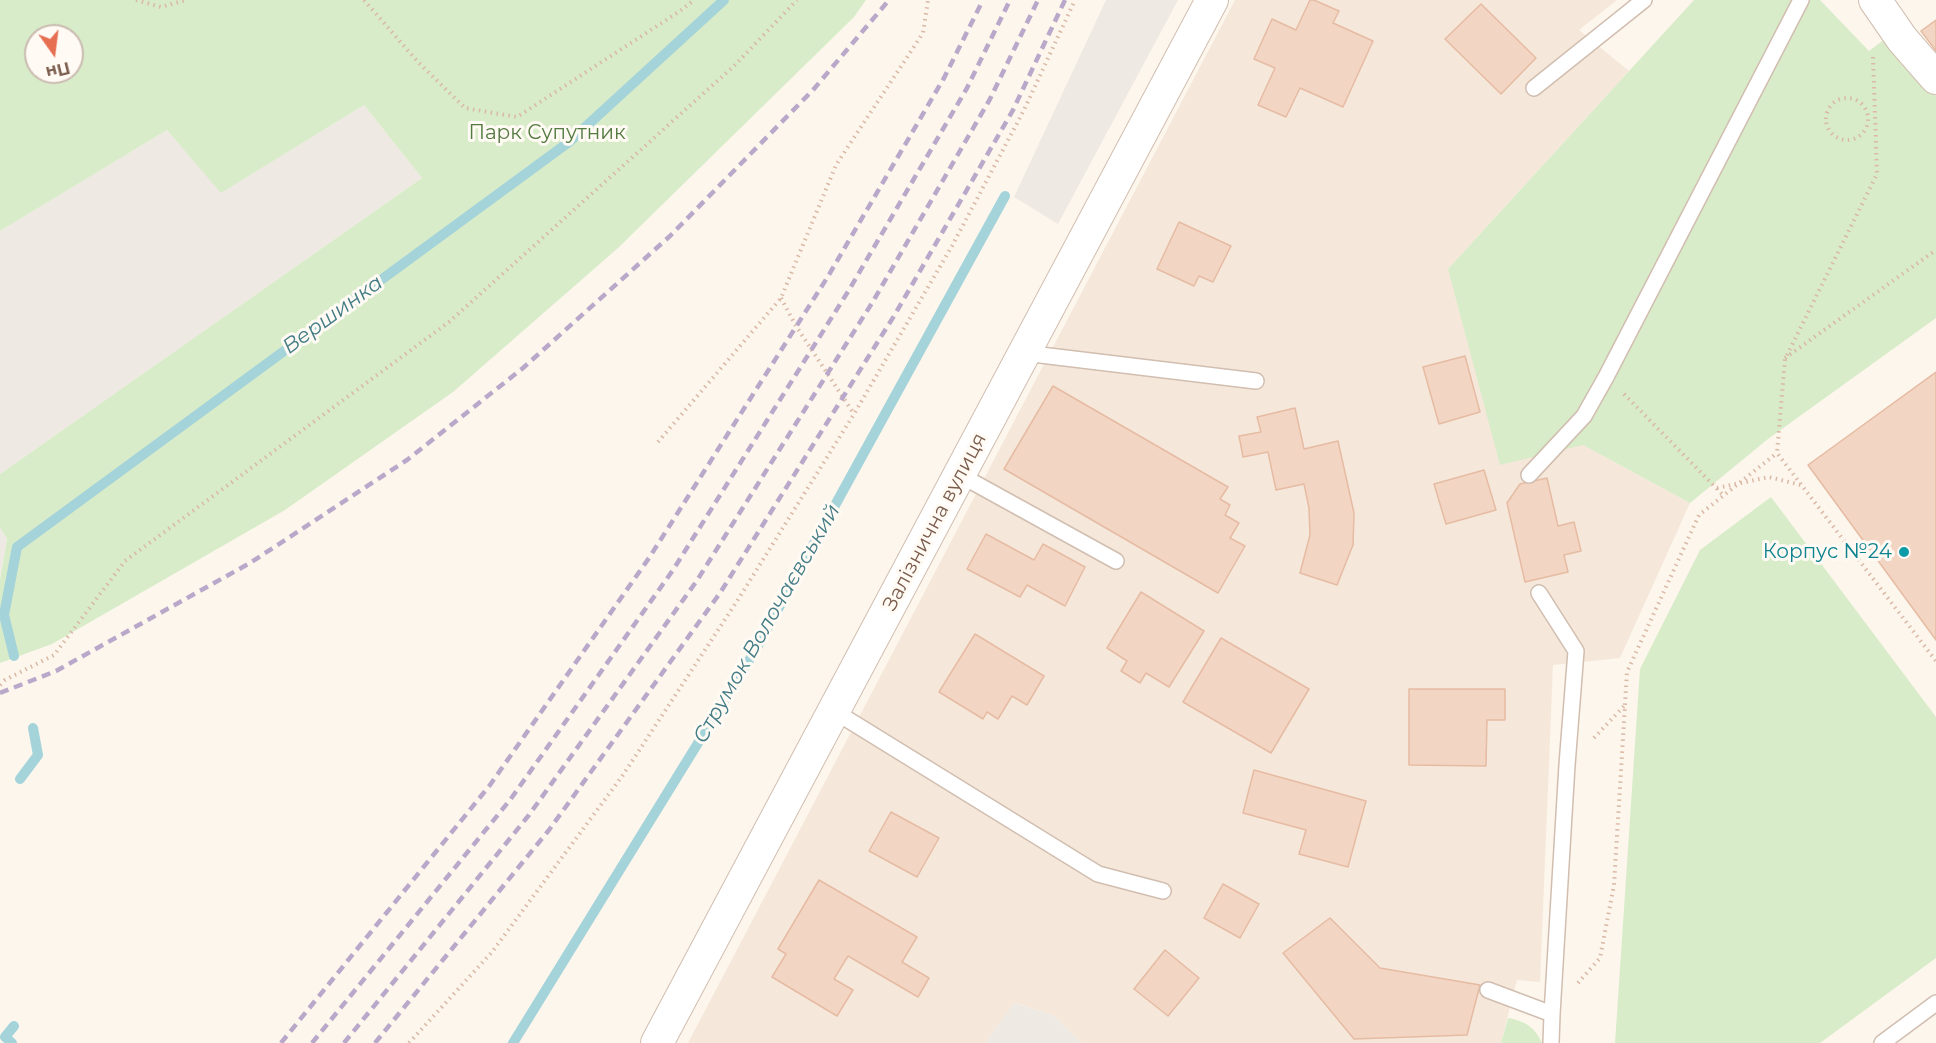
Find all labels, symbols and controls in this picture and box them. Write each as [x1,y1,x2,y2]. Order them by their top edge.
north arrow [24,24,84,84]
text: Пн [44,58,72,82]
park label: Парк Супутник [468,121,626,145]
water label: Вершинка [278,270,388,360]
street label: Залізнична вулиця [878,429,992,615]
water label: Струмок Волочаєвський [688,500,846,748]
place label: Корпус №24 [1763,540,1892,564]
marker: Корпус №24 [1897,545,1911,559]

